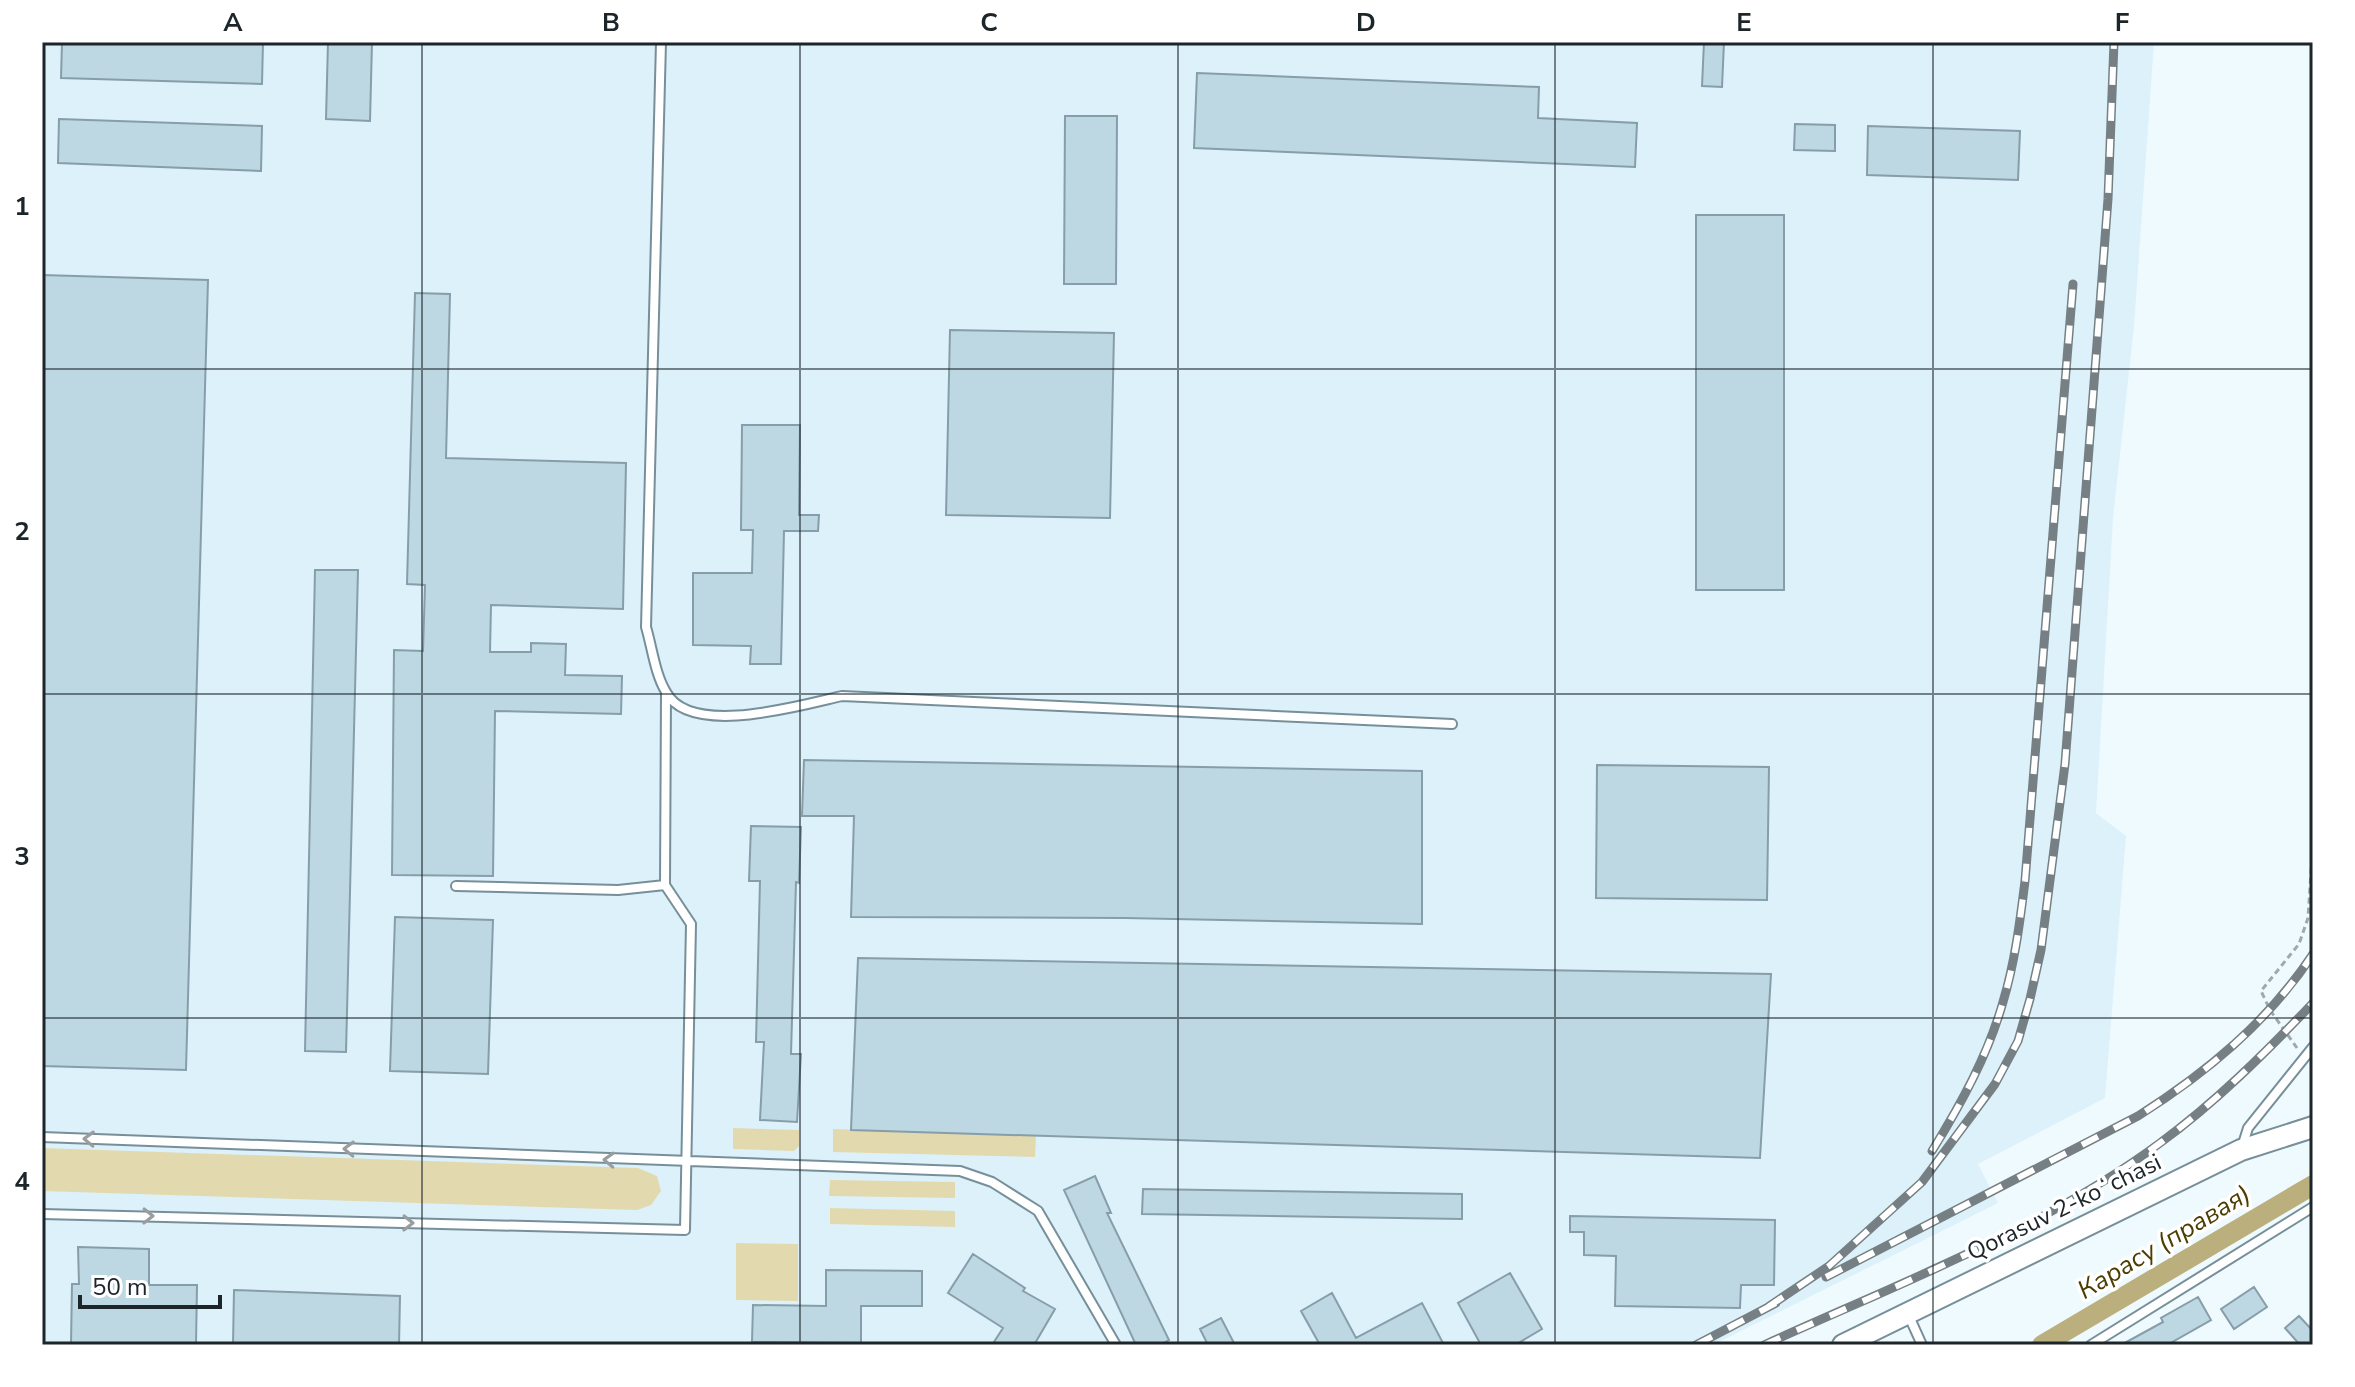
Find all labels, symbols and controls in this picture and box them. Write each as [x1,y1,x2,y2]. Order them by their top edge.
text: A [223,5,243,40]
text: B [602,5,620,40]
text: C [980,5,998,40]
text: D [1356,5,1376,40]
text: E [1736,5,1752,40]
text: F [2115,5,2129,40]
text: 1 [14,189,30,224]
text: 2 [14,514,30,549]
text: 3 [14,839,30,874]
one-way arrow [82,1130,95,1147]
one-way arrow [342,1141,355,1158]
street label: Qorasuv 2-koʻchasi [1961,1146,2167,1268]
one-way arrow [602,1152,615,1169]
text: 4 [14,1164,30,1199]
water label: Карасу (правая) [2071,1177,2257,1307]
one-way arrow [142,1208,155,1225]
one-way arrow [402,1214,415,1231]
scale bar [80,1259,220,1309]
text: 50 m [92,1271,148,1303]

